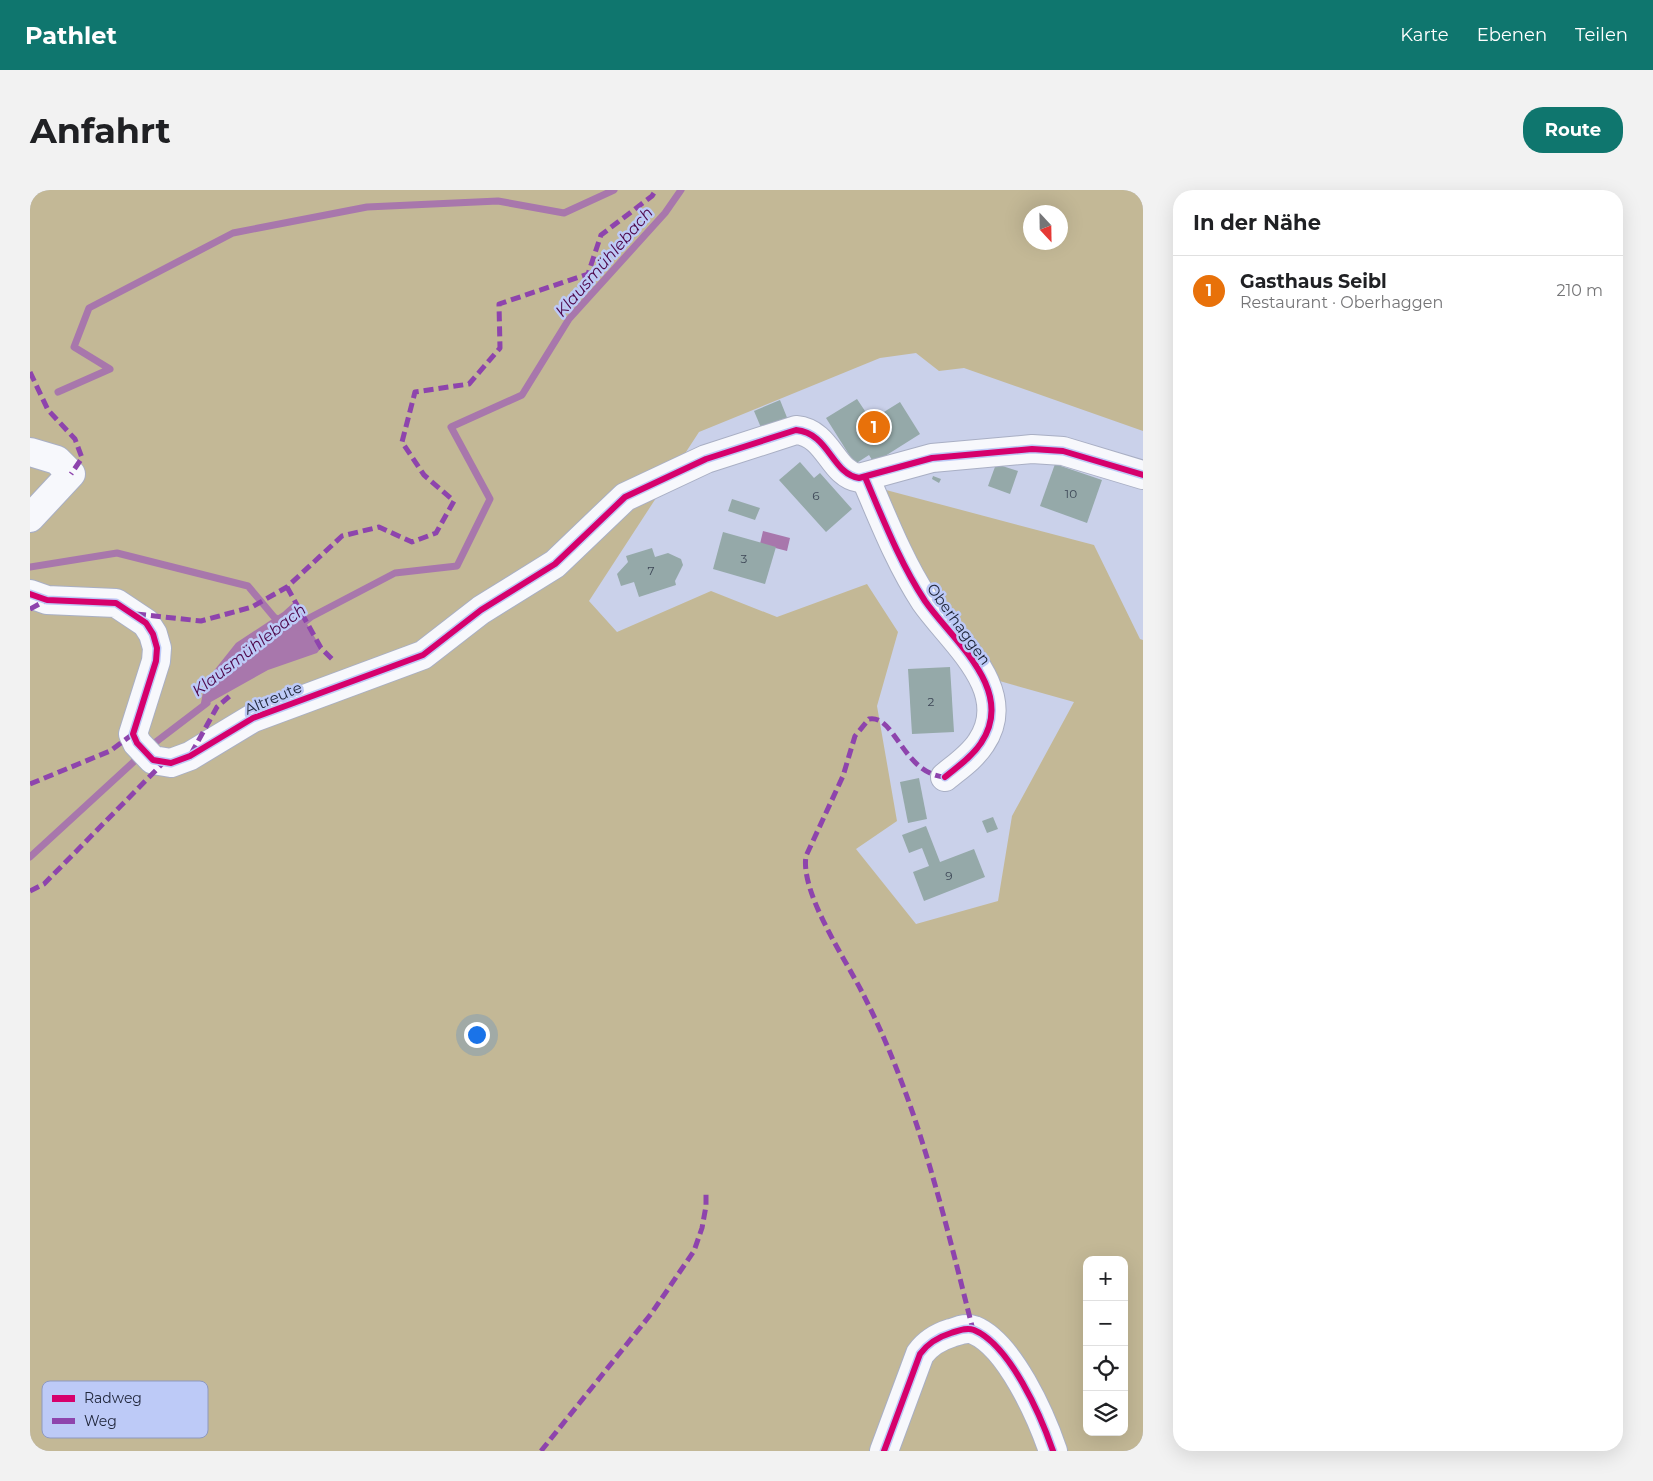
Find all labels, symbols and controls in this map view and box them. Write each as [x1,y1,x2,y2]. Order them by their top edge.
text: Pathlet [25,21,117,50]
text: Karte [1400,24,1449,46]
text: Ebenen [1477,24,1547,46]
text: Teilen [1575,24,1628,46]
button: Route [1523,107,1623,153]
text: Anfahrt [30,109,171,152]
water label: Klausmühlebach [551,203,657,321]
north arrow [1023,205,1068,250]
text: In der Nähe [1193,210,1321,235]
text: Gasthaus Seibl [1240,270,1387,293]
text: 1 [1206,281,1212,300]
text: 210 m [1556,281,1603,300]
text: Restaurant · Oberhaggen [1240,293,1443,312]
pin: 1 [858,408,890,446]
house number: 10 [1065,486,1077,501]
house number: 6 [812,488,820,503]
house number: 3 [741,551,748,566]
house number: 7 [647,563,655,578]
street label: Oberhaggen [923,579,995,669]
water label: Klausmühlebach [188,600,310,700]
street label: Altreute [241,677,305,719]
house number: 2 [928,694,935,709]
house number: 9 [945,868,953,883]
your location [464,1022,490,1048]
map controls [1083,1256,1128,1436]
button: + [1083,1256,1128,1301]
button: − [1083,1301,1128,1346]
button: locate [1083,1346,1128,1391]
legend [42,1381,208,1438]
text: Radweg [84,1389,142,1407]
button: layers [1083,1391,1128,1436]
text: Weg [84,1412,117,1430]

